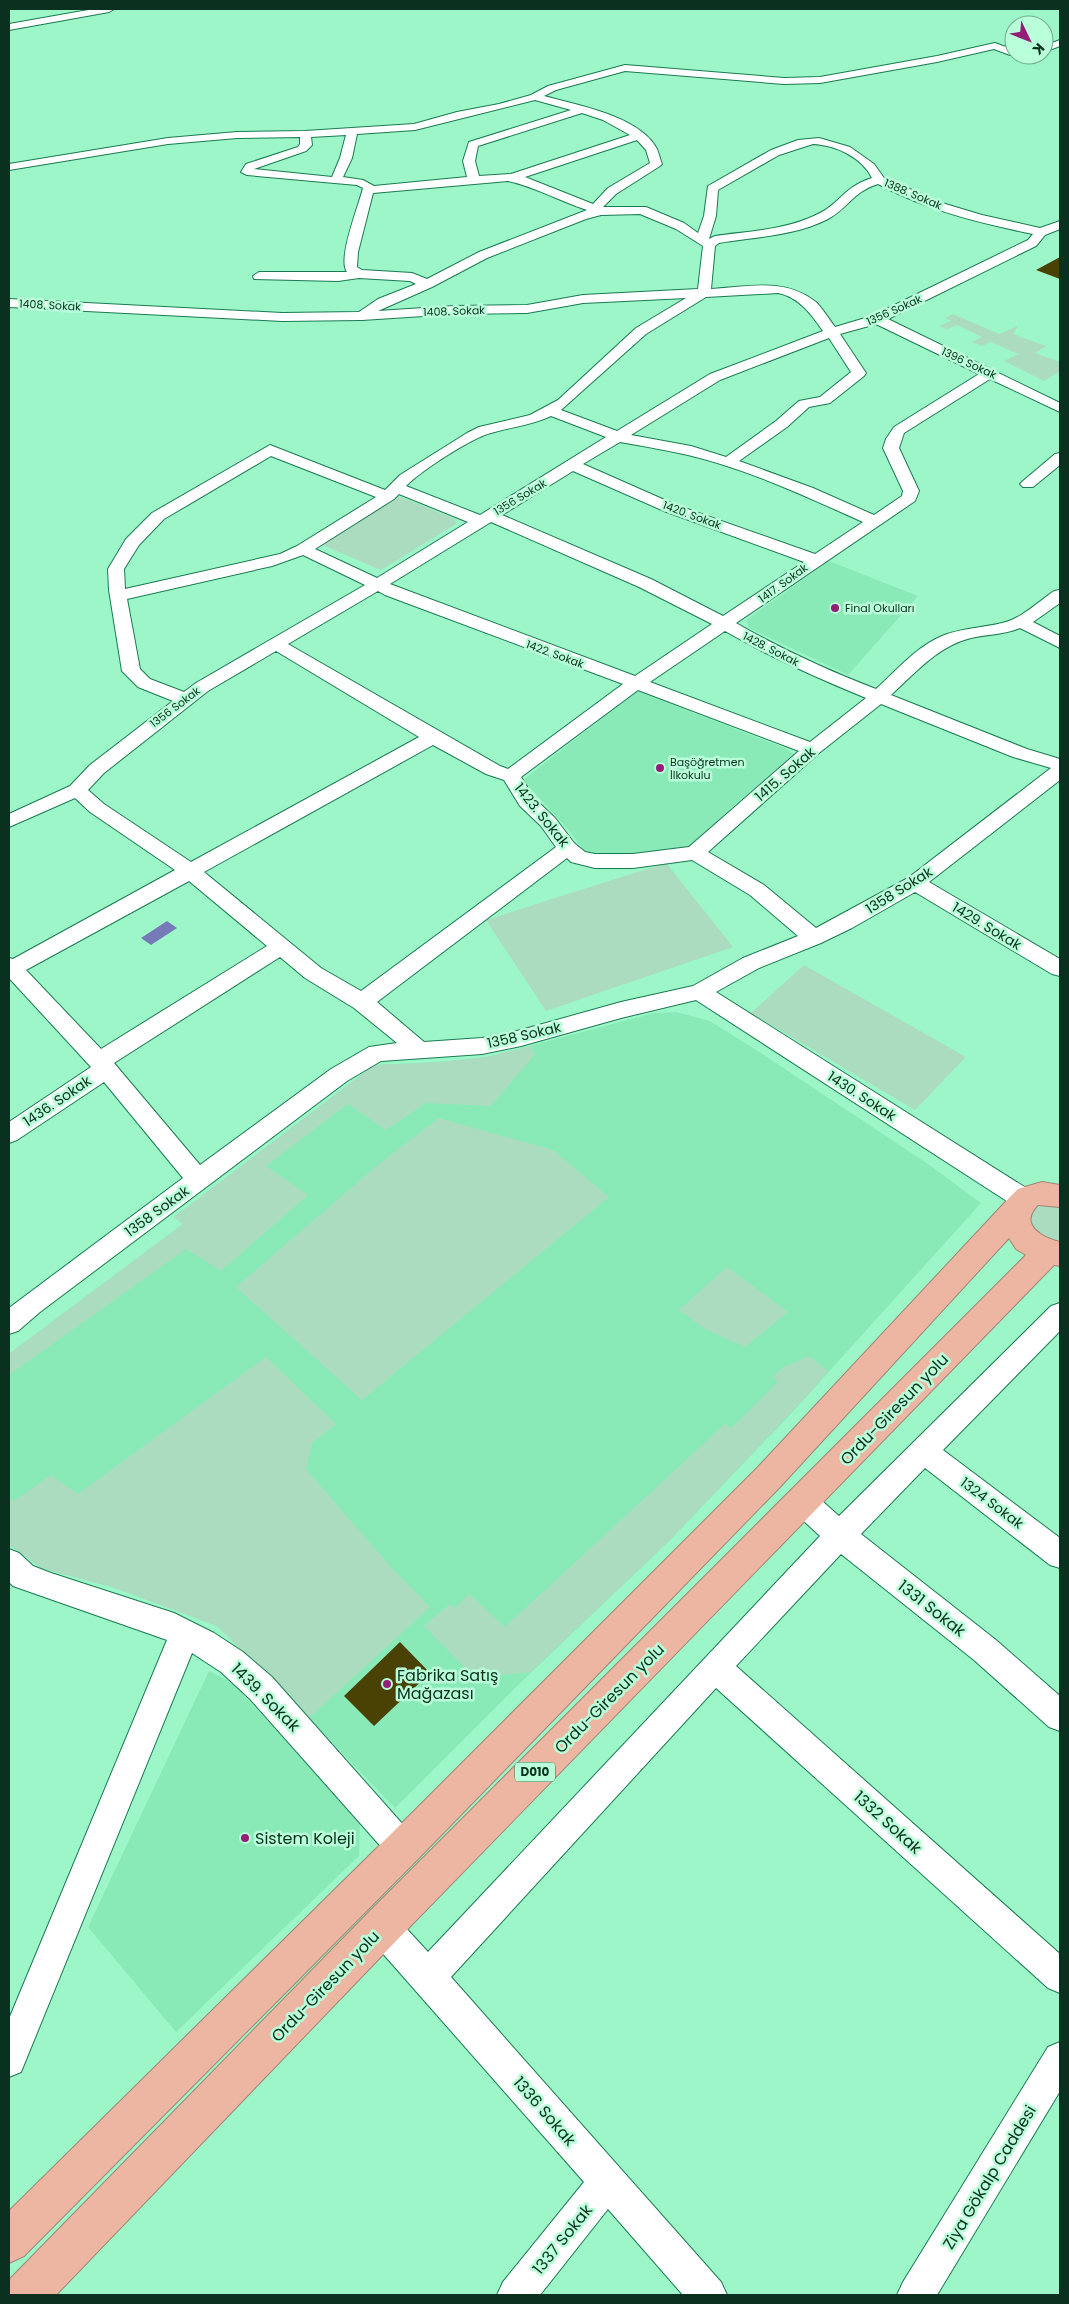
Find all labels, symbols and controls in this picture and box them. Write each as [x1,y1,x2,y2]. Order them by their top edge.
north arrow [1004,15,1054,65]
text: K [1028,38,1049,59]
street label: 1388. Sokak [882,175,945,213]
street label: 1356 Sokak [864,291,925,329]
street label: 1408. Sokak [19,295,82,315]
street label: 1408. Sokak [423,302,485,320]
street label: 1396 Sokak [939,343,999,383]
street label: 1356 Sokak [491,475,550,519]
street label: 1420. Sokak [661,497,724,533]
street label: 1417. Sokak [755,559,811,606]
place label: Final Okulları [845,600,914,616]
marker: Final Okulları [829,602,841,614]
street label: 1428. Sokak [740,628,802,670]
street label: 1422. Sokak [524,636,587,672]
street label: 1356 Sokak [147,683,204,731]
street label: 1415. Sokak [750,742,820,806]
place label: Başöğretmen İlkokulu [670,754,745,783]
marker: Başöğretmen İlkokulu [654,762,666,774]
street label: 1423. Sokak [510,779,575,852]
street label: 1358 Sokak [862,861,937,918]
street label: 1429. Sokak [948,897,1026,955]
street label: 1358 Sokak [485,1017,564,1053]
street label: 1430. Sokak [824,1066,901,1126]
street label: 1436. Sokak [19,1070,96,1131]
street label: 1358 Sokak [121,1180,194,1241]
street label: Ordu-Giresun yolu [835,1348,954,1470]
street label: 1324 Sokak [956,1473,1028,1534]
street label: 1331 Sokak [893,1575,971,1643]
street label: Ordu-Giresun yolu [549,1638,670,1759]
street label: 1439. Sokak [226,1658,306,1738]
place label: Fabrika Satış Mağazası [397,1664,498,1705]
marker: Fabrika Satış Mağazası [381,1678,393,1690]
road number: D010 [515,1762,555,1781]
street label: 1332 Sokak [849,1786,927,1860]
place label: Sistem Koleji [255,1827,355,1850]
marker: Sistem Koleji [239,1832,251,1844]
street label: Ordu-Giresun yolu [266,1925,385,2047]
street label: 1336 Sokak [508,2072,582,2152]
street label: Ziya Gökalp Caddesi [937,2101,1042,2254]
street label: 1337 Sokak [527,2199,598,2279]

